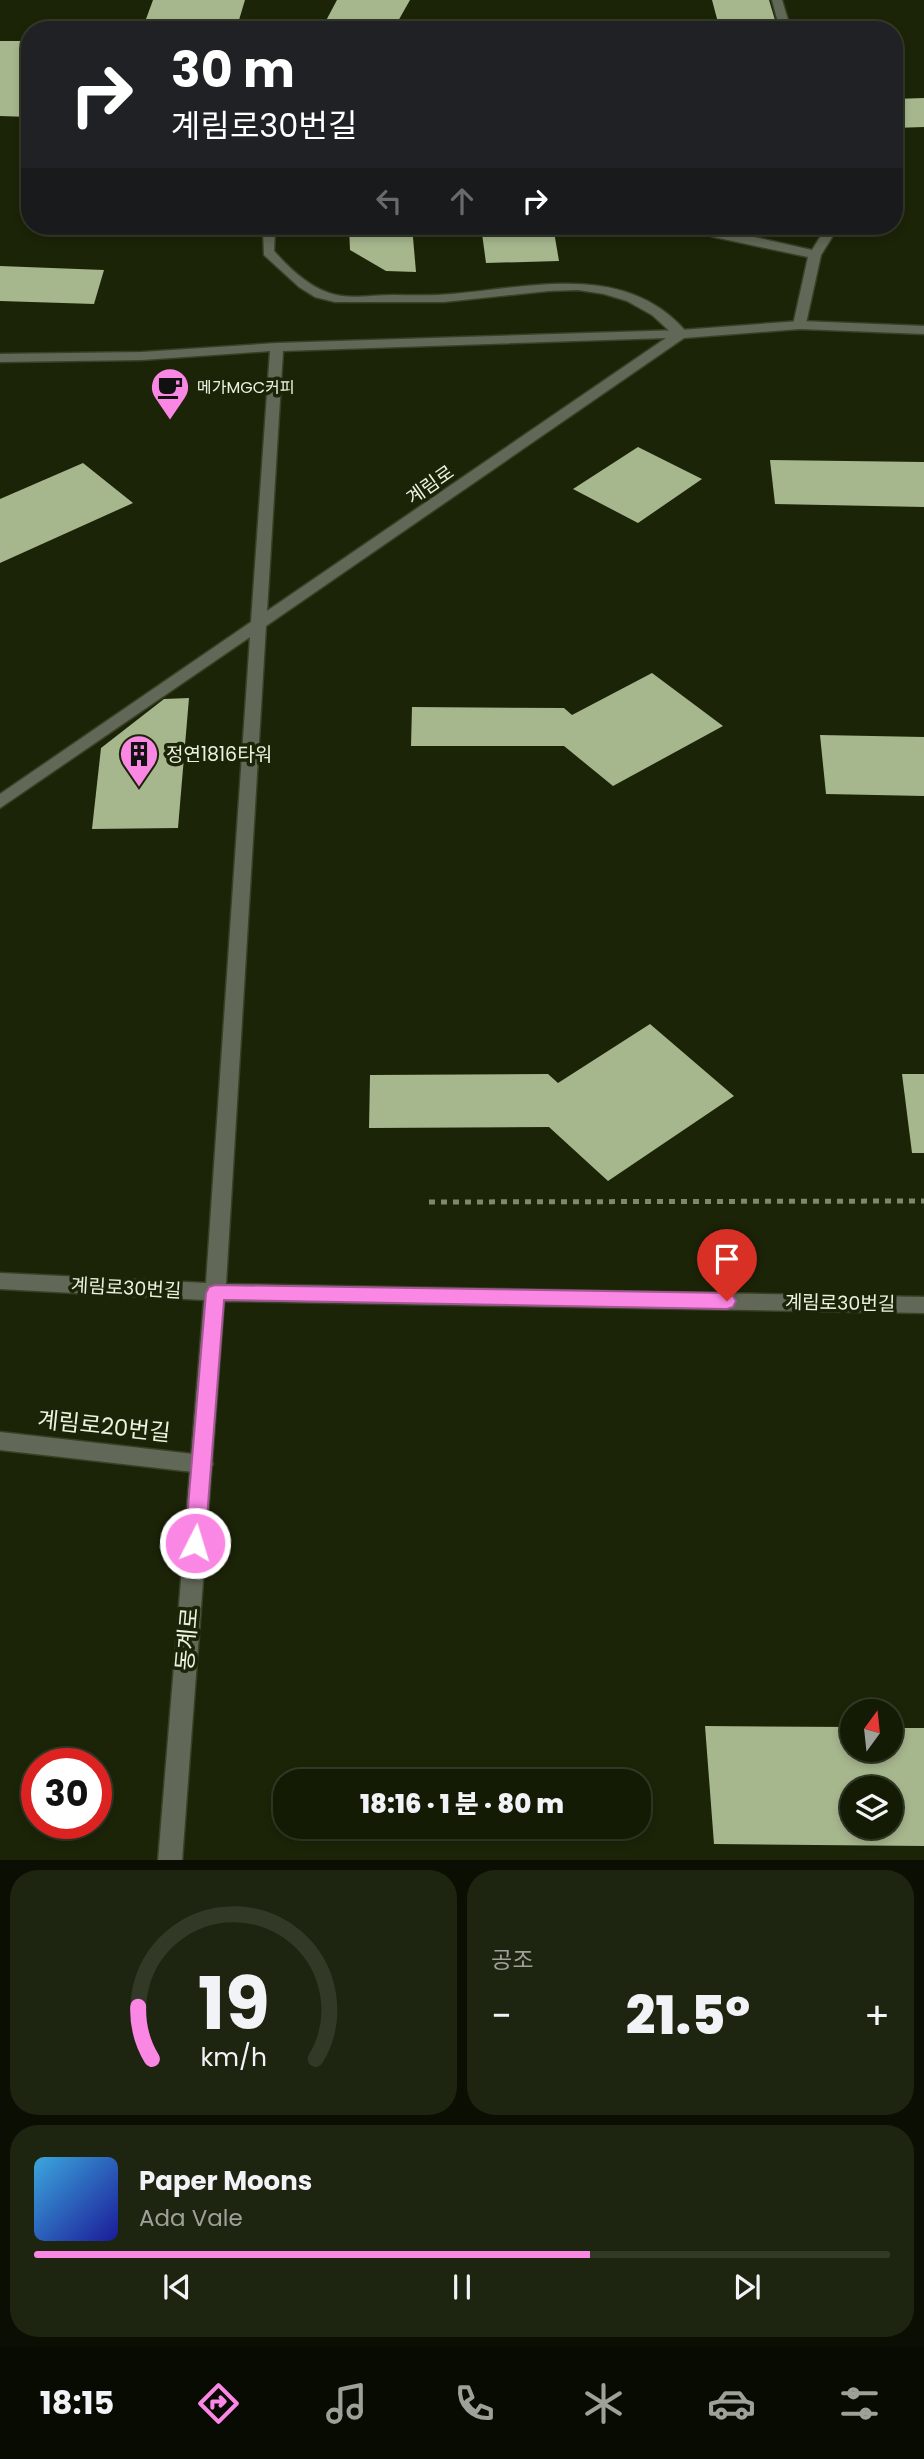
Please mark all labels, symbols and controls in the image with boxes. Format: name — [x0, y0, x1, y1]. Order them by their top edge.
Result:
text: 30 m — [171, 36, 295, 104]
icon: right — [56, 49, 147, 140]
text: 계림로30번길 — [171, 103, 357, 148]
icon: left — [370, 182, 408, 220]
icon: ahead — [443, 182, 481, 220]
icon: right — [516, 182, 554, 220]
cafe icon: 메가MGC커피 — [149, 366, 191, 421]
place label: 메가MGC커피 — [197, 376, 294, 399]
street label: 계림로 — [401, 459, 459, 511]
building icon: 정연1816타워 — [118, 733, 160, 788]
place label: 정연1816타워 — [166, 741, 272, 768]
pin — [697, 1229, 757, 1301]
icon: arrive — [708, 1240, 746, 1278]
street label: 계림로30번길 — [70, 1272, 182, 1304]
street label: 계림로30번길 — [785, 1289, 895, 1317]
street label: 계림로20번길 — [36, 1403, 172, 1449]
position arrow — [158, 1506, 232, 1580]
street label: 동계로 — [168, 1606, 206, 1672]
north arrow — [840, 1699, 903, 1762]
map controls — [840, 1699, 903, 1839]
speed limit sign: 30 — [21, 1748, 112, 1839]
button: layers — [840, 1776, 903, 1839]
text: 18:16 · 1 분 · 80 m — [360, 1786, 564, 1822]
text: 공조 — [491, 1944, 533, 1976]
text: 19 — [197, 1953, 270, 2054]
text: 21.5° — [626, 1979, 750, 2052]
text: − — [491, 1989, 512, 2042]
text: + — [864, 1989, 890, 2042]
text: km/h — [200, 2039, 267, 2074]
text: Paper Moons — [139, 2163, 312, 2199]
text: Ada Vale — [139, 2202, 243, 2234]
icon: previous — [158, 2268, 196, 2306]
icon: pause — [443, 2268, 481, 2306]
icon: next — [728, 2268, 766, 2306]
icon: directions — [194, 2379, 243, 2428]
icon: music — [322, 2379, 371, 2428]
icon: phone — [450, 2379, 499, 2428]
icon: climate — [579, 2379, 628, 2428]
icon: car — [707, 2379, 756, 2428]
icon: filters — [835, 2379, 884, 2428]
text: 18:15 — [40, 2380, 114, 2425]

